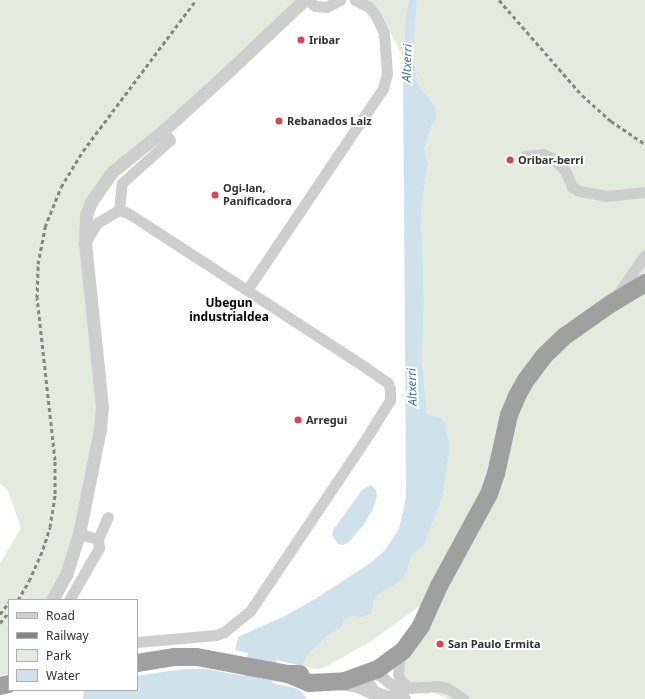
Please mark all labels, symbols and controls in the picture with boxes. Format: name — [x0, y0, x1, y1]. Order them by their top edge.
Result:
place label: Iribar — [309, 33, 340, 47]
marker: Iribar — [296, 35, 306, 45]
water label: Altxerri — [399, 44, 415, 82]
place label: Rebanados Laiz — [287, 114, 372, 128]
marker: Rebanados Laiz — [274, 116, 284, 126]
place label: Oribar-berri — [518, 153, 584, 167]
marker: Oribar-berri — [505, 155, 515, 165]
place label: Ogi-lan, Panificadora — [223, 182, 292, 208]
marker: Ogi-lan, Panificadora — [210, 190, 220, 200]
district label: Ubegun industrialdea — [189, 296, 269, 324]
water label: Altxerri — [404, 368, 420, 406]
place label: Arregui — [306, 413, 347, 427]
marker: Arregui — [293, 415, 303, 425]
legend — [8, 599, 138, 691]
text: Road — [46, 607, 75, 624]
text: Railway — [46, 627, 89, 644]
place label: San Paulo Ermita — [448, 637, 541, 651]
marker: San Paulo Ermita — [435, 639, 445, 649]
text: Park — [46, 647, 71, 664]
text: Water — [46, 667, 80, 684]

